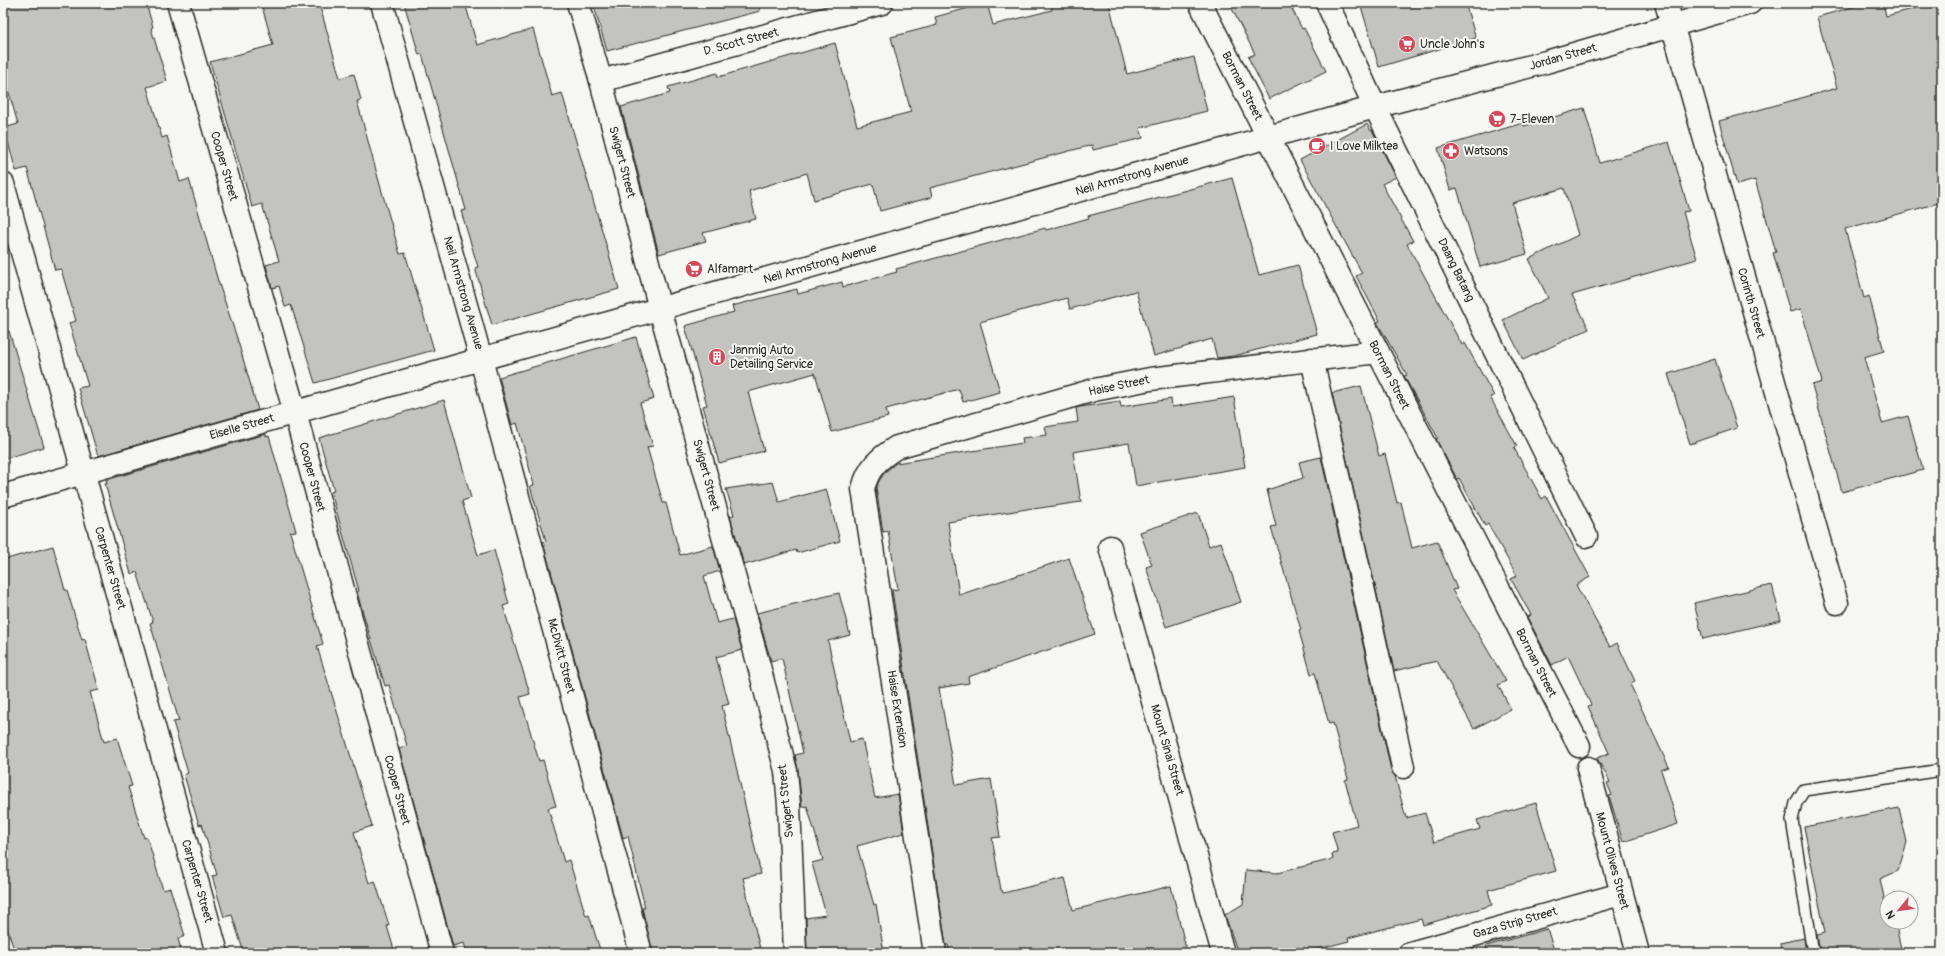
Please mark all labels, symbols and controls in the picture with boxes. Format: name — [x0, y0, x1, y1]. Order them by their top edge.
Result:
street label: D. Scott Street — [702, 25, 780, 59]
supermarket icon: Uncle John's — [1397, 34, 1417, 54]
place label: Uncle John's — [1420, 37, 1485, 52]
street label: Jordan Street — [1528, 40, 1599, 74]
street label: Borman Street — [1218, 49, 1266, 123]
supermarket icon: 7-Eleven — [1487, 109, 1507, 129]
place label: 7-Eleven — [1510, 112, 1555, 127]
street label: Swigert Street — [605, 125, 639, 200]
street label: Cooper Street — [207, 130, 241, 203]
cafe icon: I Love Milktea — [1307, 136, 1327, 156]
place label: I Love Milktea — [1330, 139, 1399, 154]
pharmacy icon: Watsons — [1441, 141, 1461, 161]
place label: Watsons — [1464, 144, 1509, 159]
street label: Neil Armstrong Avenue — [1074, 153, 1190, 199]
street label: Neil Armstrong Avenue — [440, 235, 486, 351]
street label: Daang Batang — [1434, 236, 1478, 304]
street label: Neil Armstrong Avenue — [762, 241, 878, 287]
supermarket icon: Alfamart — [684, 259, 704, 279]
place label: Alfamart — [707, 262, 753, 277]
street label: Corinth Street — [1734, 266, 1768, 340]
street label: Borman Street — [1365, 338, 1413, 412]
place label: Janmig Auto Detailing Service — [730, 343, 813, 372]
building icon: Janmig Auto Detailing Service — [707, 347, 727, 367]
street label: Haise Street — [1087, 372, 1151, 400]
street label: Eiselle Street — [208, 411, 276, 443]
street label: Swigert Street — [689, 438, 723, 513]
street label: Cooper Street — [296, 441, 329, 514]
street label: Carpenter Street — [91, 525, 129, 611]
street label: McDivitt Street — [544, 617, 578, 695]
street label: Borman Street — [1512, 626, 1560, 700]
street label: Haise Extension — [883, 669, 911, 749]
street label: Mount Sinai Street — [1147, 703, 1187, 797]
street label: Cooper Street — [381, 754, 414, 827]
street label: Swigert Street — [775, 764, 797, 838]
street label: Mount Olives Street — [1592, 811, 1632, 911]
street label: Carpenter Street — [178, 838, 216, 924]
north arrow — [1879, 890, 1919, 930]
street label: Gaza Strip Street — [1471, 904, 1559, 942]
text: N — [1883, 908, 1898, 921]

